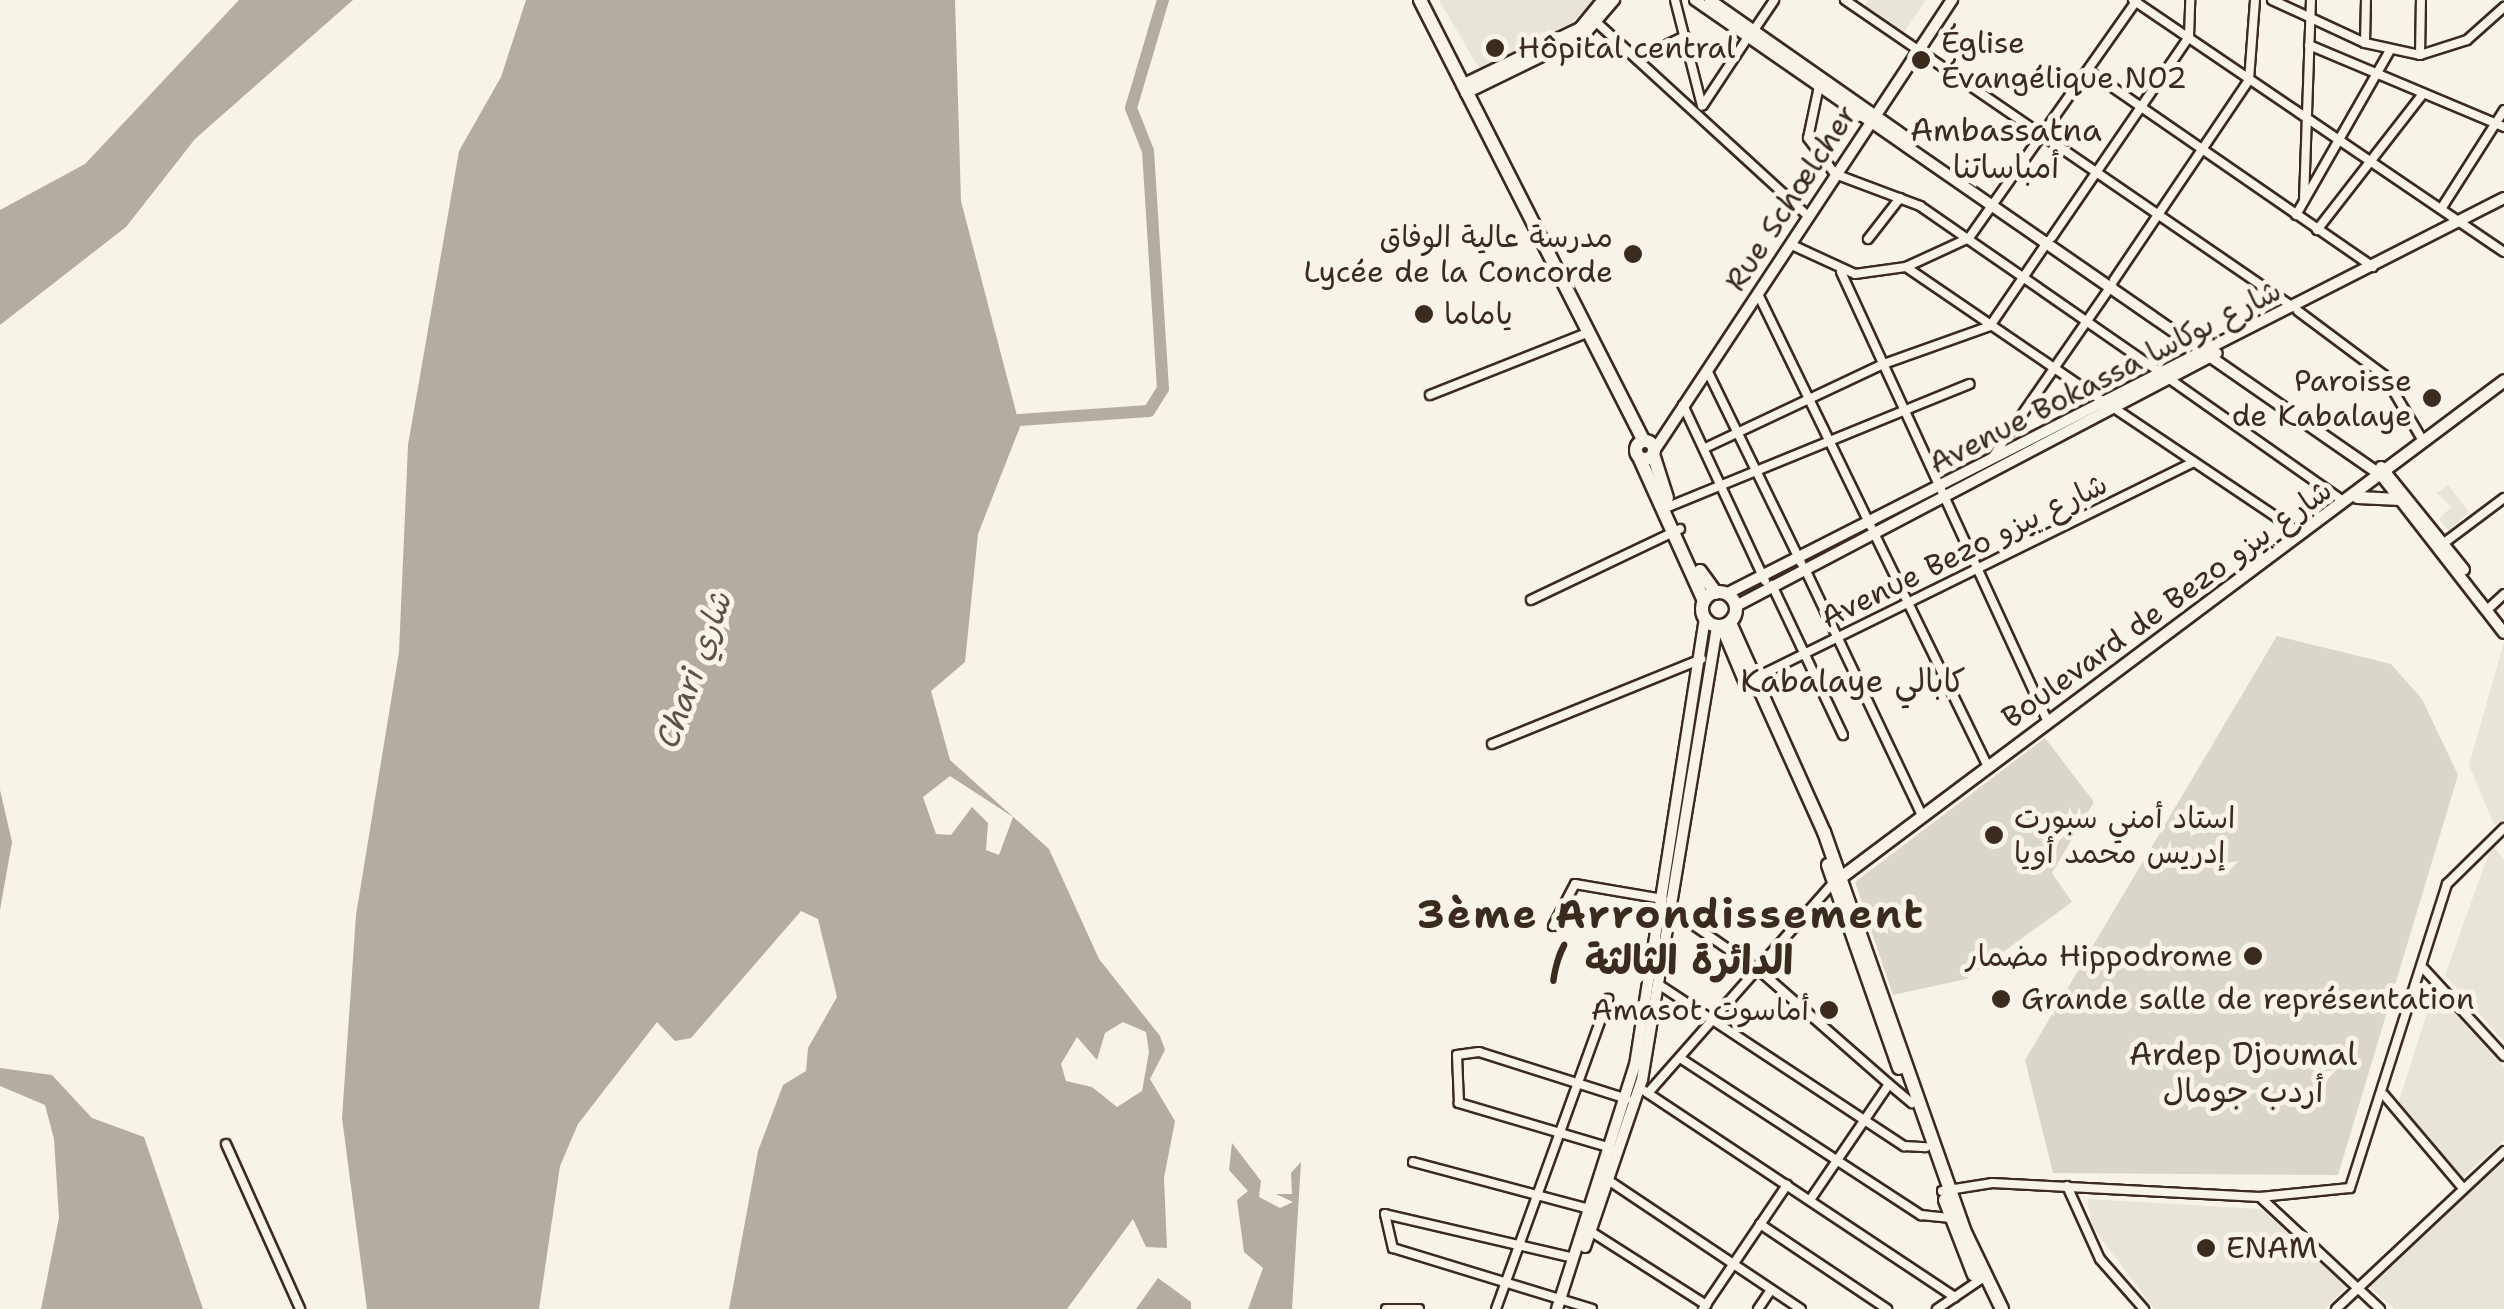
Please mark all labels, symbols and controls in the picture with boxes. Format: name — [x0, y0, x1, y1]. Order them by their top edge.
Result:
place label: Église Évangélique N02 — [1941, 25, 2187, 96]
place label: Hôpital central — [1518, 30, 1735, 66]
marker: Hôpital central — [1482, 35, 1508, 61]
marker: Église Évangélique N02 — [1910, 49, 1932, 71]
street label: Rue Schœlcher — [1717, 98, 1865, 298]
district label: Ambassatna أمباساتنا — [1898, 112, 2114, 187]
place label: مدرسة عالية الوفاق Lycée de la Concorde — [1303, 219, 1613, 290]
marker: مدرسة عالية الوفاق Lycée de la Concorde — [1622, 243, 1644, 265]
street label: Avenue Bokassa شارع بوكاسا — [1923, 272, 2287, 482]
place label: ياماما — [1444, 296, 1513, 332]
marker: ياماما — [1413, 303, 1435, 325]
place label: Paroisse de Kabalaye — [2232, 363, 2412, 434]
marker: Paroisse de Kabalaye — [2421, 387, 2443, 409]
street label: Avenue Bezo شارع بيزو — [1815, 466, 2113, 636]
street label: Boulevard de Bezo شارع بيزو — [1995, 472, 2339, 736]
water label: Chari شاري — [648, 587, 740, 753]
district label: Kabalaye كابالي — [1740, 662, 1966, 700]
place label: استاد أمني سبورت إدريس محمد أويا — [2014, 800, 2235, 870]
marker: استاد أمني سبورت إدريس محمد أويا — [1983, 824, 2005, 846]
district label: 3ème Arrondissement / الدائرة الثالثة — [1417, 890, 1925, 984]
place label: مضمار Hippodrome — [1965, 938, 2233, 974]
marker: مضمار Hippodrome — [2242, 945, 2264, 967]
place label: Grande salle de représentation — [2021, 981, 2474, 1017]
marker: Grande salle de représentation — [1990, 988, 2012, 1010]
place label: Amasot أماسوت — [1591, 992, 1809, 1028]
marker: Amasot أماسوت — [1818, 999, 1840, 1021]
district label: Ardep Djoumal أردب جومال — [2113, 1036, 2373, 1111]
place label: ENAM — [2226, 1230, 2317, 1266]
marker: ENAM — [2195, 1237, 2217, 1259]

